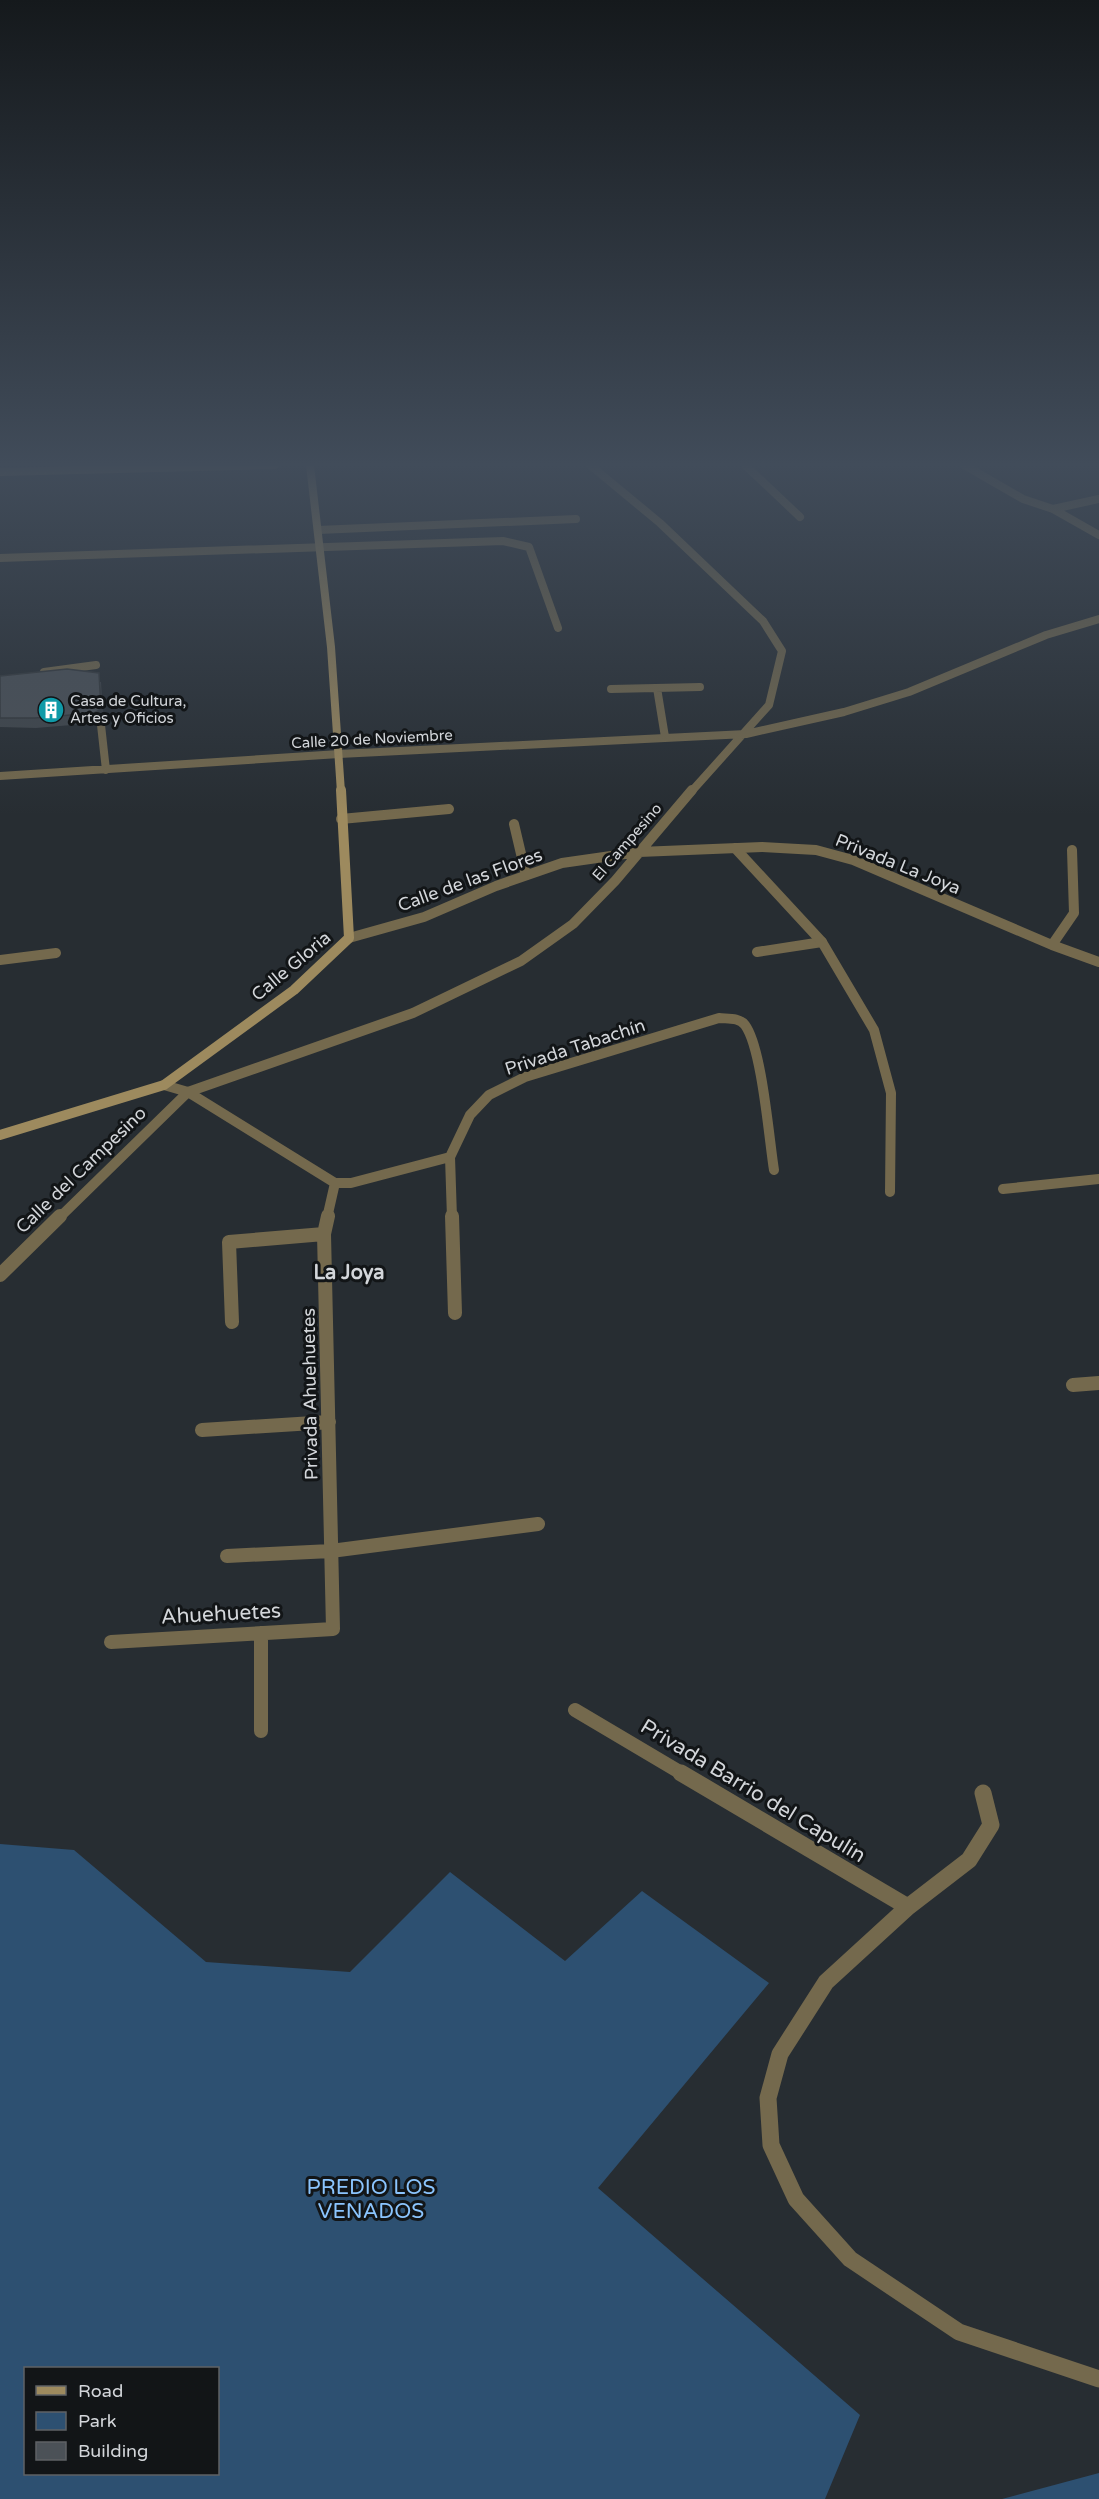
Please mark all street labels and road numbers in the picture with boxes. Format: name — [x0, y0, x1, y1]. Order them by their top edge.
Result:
street label: Calle 20 de Noviembre — [291, 726, 453, 752]
street label: El Campesino — [588, 799, 666, 885]
street label: Privada La Joya — [832, 829, 964, 899]
street label: Calle de las Flores — [395, 844, 545, 916]
street label: Calle Gloria — [247, 926, 335, 1006]
street label: Privada Tabachín — [502, 1014, 648, 1080]
street label: Calle del Campesino — [11, 1102, 151, 1238]
street label: Privada Ahuehuetes — [298, 1308, 322, 1480]
street label: Ahuehuetes — [160, 1598, 282, 1630]
street label: Privada Barrio del Capulín — [636, 1714, 870, 1868]

